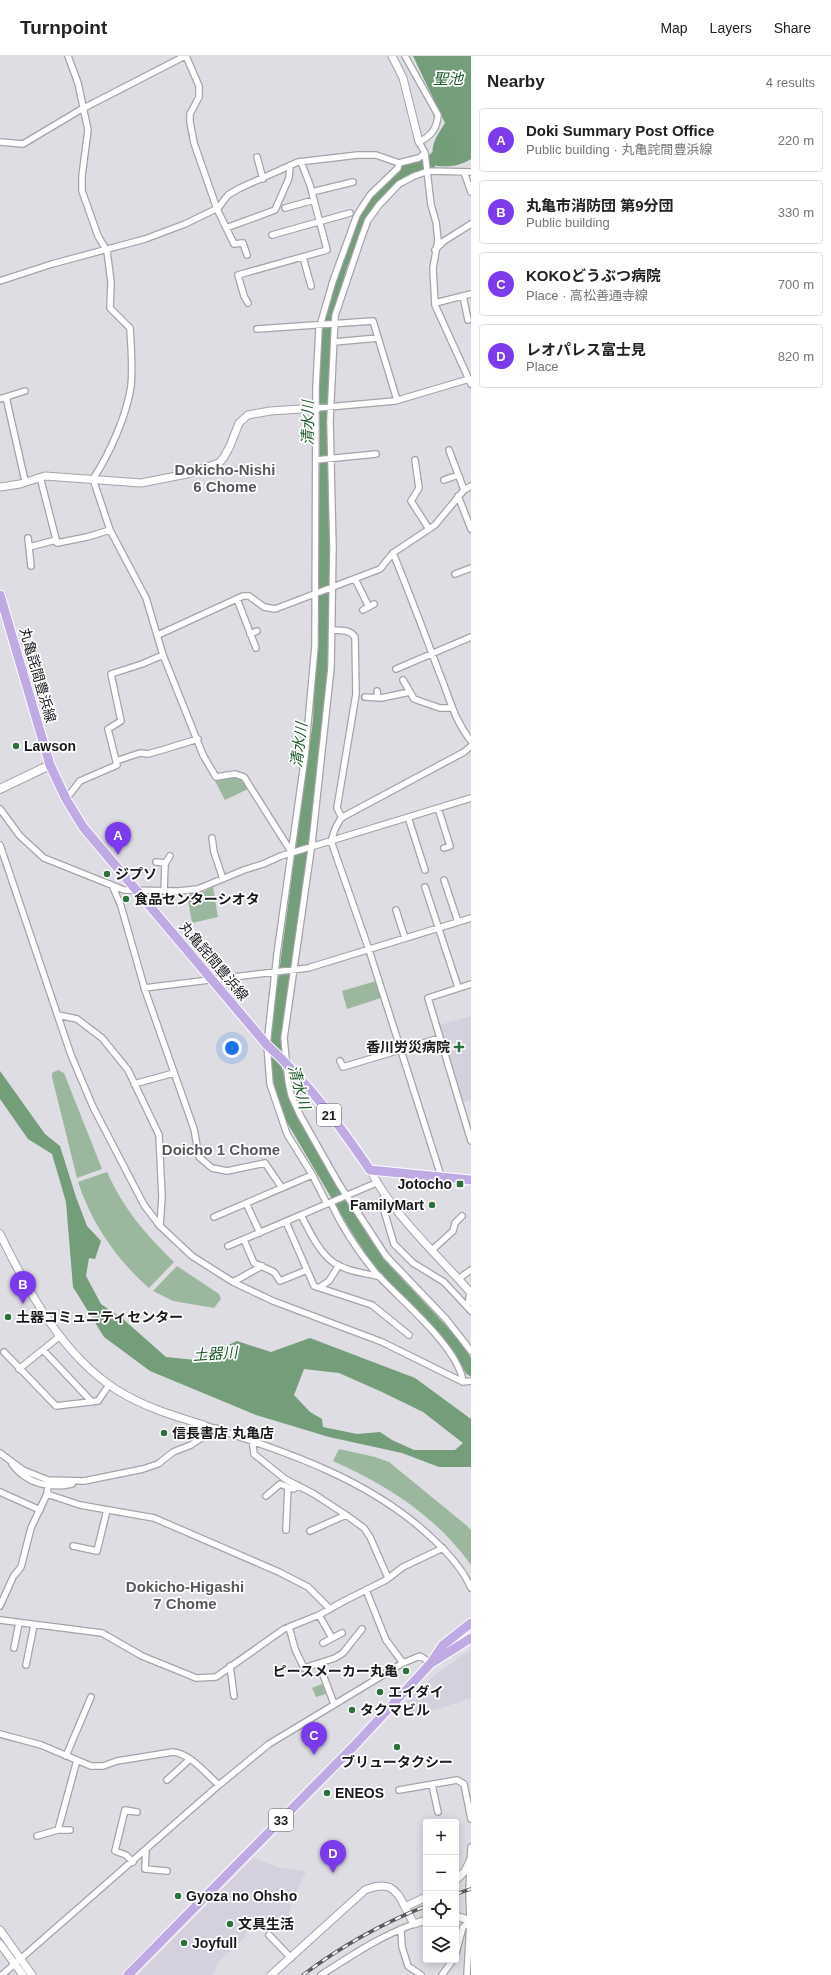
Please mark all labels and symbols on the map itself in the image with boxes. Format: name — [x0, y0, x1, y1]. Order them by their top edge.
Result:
water label: 聖池 — [433, 70, 465, 87]
water label: 清水川 — [299, 399, 316, 446]
district label: Dokicho-Nishi 6 Chome — [175, 461, 275, 495]
street label: 丸亀詫間豊浜線 — [17, 626, 59, 724]
water label: 清水川 — [287, 720, 310, 768]
place label: Lawson — [24, 738, 76, 754]
marker: Lawson — [11, 741, 21, 751]
pin: A — [105, 822, 131, 855]
place label: ジプソ — [115, 866, 157, 882]
marker: ジプソ — [102, 869, 112, 879]
place label: 食品センターシオタ — [134, 891, 260, 907]
marker: 食品センターシオタ — [121, 894, 131, 904]
street label: 丸亀詫間豊浜線 — [176, 918, 252, 1004]
your location — [222, 1038, 242, 1058]
place label: 香川労災病院 — [366, 1039, 450, 1055]
marker: 香川労災病院 — [453, 1041, 465, 1053]
water label: 清水川 — [285, 1063, 314, 1113]
road number: 21 — [317, 1104, 341, 1126]
district label: Doicho 1 Chome — [162, 1141, 280, 1158]
place label: Jotocho — [398, 1176, 452, 1192]
marker: Jotocho — [455, 1179, 465, 1189]
place label: FamilyMart — [350, 1197, 424, 1213]
marker: FamilyMart — [427, 1200, 437, 1210]
pin: B — [10, 1271, 36, 1304]
place label: 土器コミュニティセンター — [16, 1309, 183, 1325]
marker: 土器コミュニティセンター — [3, 1312, 13, 1322]
water label: 土器川 — [192, 1343, 240, 1364]
place label: 信長書店 丸亀店 — [172, 1425, 274, 1441]
marker: 信長書店 丸亀店 — [159, 1428, 169, 1438]
district label: Dokicho-Higashi 7 Chome — [126, 1578, 244, 1612]
place label: ピースメーカー丸亀 — [273, 1663, 398, 1679]
marker: ピースメーカー丸亀 — [401, 1666, 411, 1676]
place label: エイダイ — [388, 1684, 443, 1700]
marker: エイダイ — [375, 1687, 385, 1697]
place label: タクマビル — [360, 1702, 430, 1718]
marker: タクマビル — [347, 1705, 357, 1715]
pin: C — [301, 1722, 327, 1755]
marker: ブリュータクシー — [392, 1742, 402, 1752]
place label: ブリュータクシー — [341, 1754, 453, 1770]
place label: ENEOS — [335, 1785, 384, 1801]
marker: ENEOS — [322, 1788, 332, 1798]
road number: 33 — [269, 1809, 293, 1831]
pin: D — [320, 1840, 346, 1873]
place label: Gyoza no Ohsho — [186, 1888, 297, 1904]
marker: Gyoza no Ohsho — [173, 1891, 183, 1901]
place label: 文具生活 — [238, 1916, 294, 1932]
marker: 文具生活 — [225, 1919, 235, 1929]
place label: Joyfull — [192, 1935, 237, 1951]
marker: Joyfull — [179, 1938, 189, 1948]

